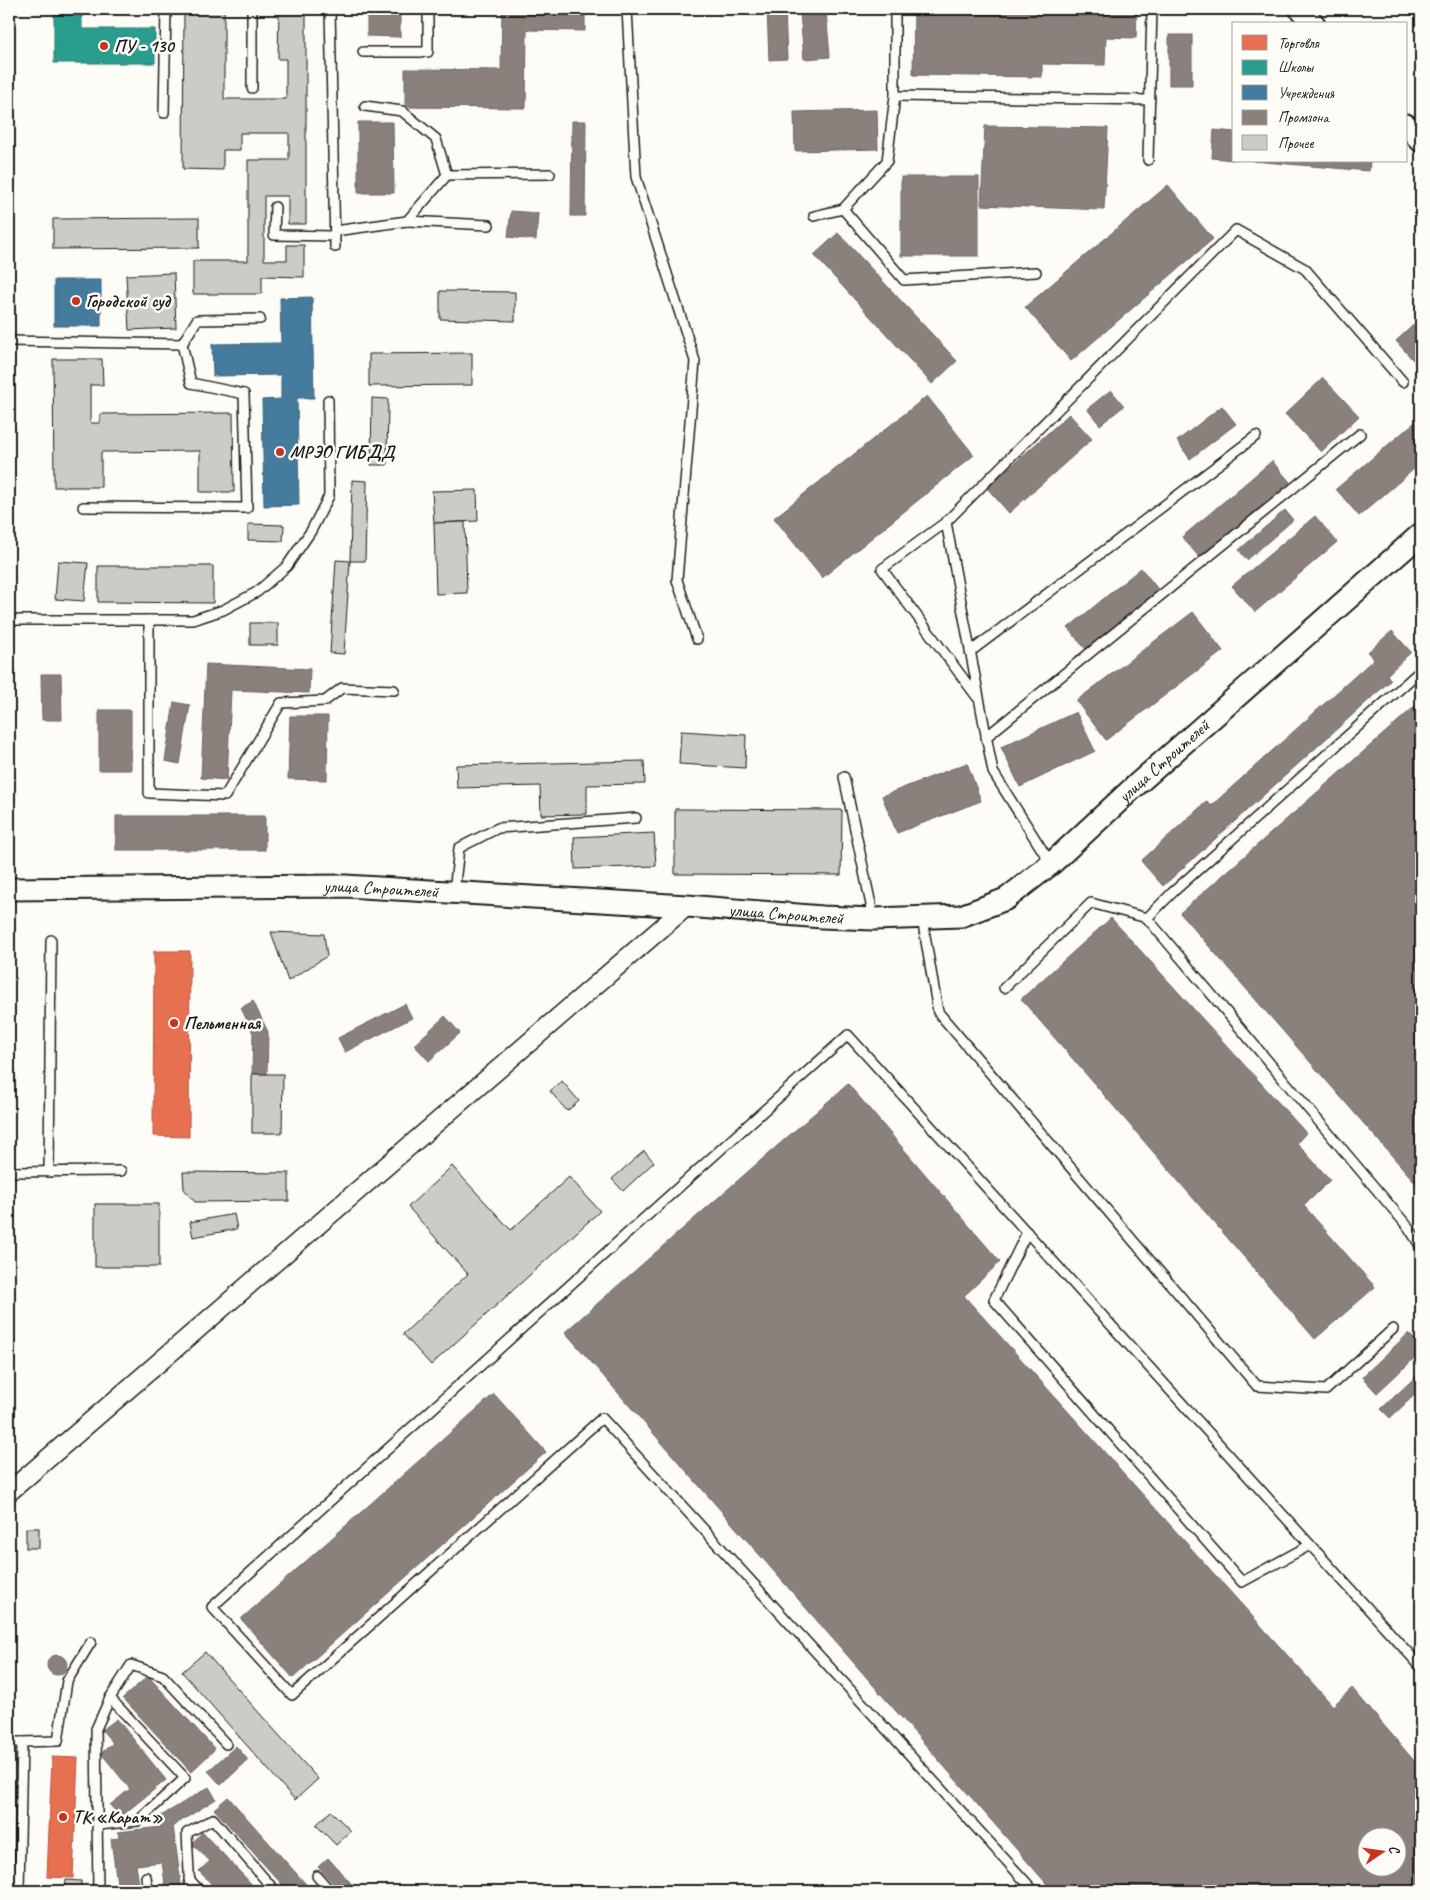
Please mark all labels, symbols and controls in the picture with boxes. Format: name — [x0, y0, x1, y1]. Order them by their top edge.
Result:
legend — [1232, 22, 1408, 162]
text: Торговля — [1278, 34, 1321, 53]
place label: ПУ - 130 — [114, 35, 175, 57]
marker: ПУ - 130 — [98, 40, 110, 52]
text: Школы — [1278, 58, 1314, 77]
text: Учреждения — [1278, 84, 1335, 103]
text: Промзона — [1278, 108, 1330, 127]
text: Прочее — [1278, 134, 1314, 153]
place label: Городской суд — [86, 290, 171, 312]
marker: Городской суд — [70, 295, 82, 307]
place label: МРЭО ГИБДД — [290, 441, 396, 463]
marker: МРЭО ГИБДД — [274, 446, 286, 458]
street label: улица Строителей — [1113, 714, 1215, 808]
street label: улица Строителей — [322, 875, 440, 903]
street label: улица Строителей — [727, 898, 845, 929]
place label: Пельменная — [184, 1012, 262, 1034]
marker: Пельменная — [168, 1017, 180, 1029]
place label: ТК «Карат» — [73, 1806, 163, 1828]
marker: ТК «Карат» — [57, 1811, 69, 1823]
north arrow — [1358, 1828, 1408, 1878]
text: С — [1385, 1844, 1404, 1857]

